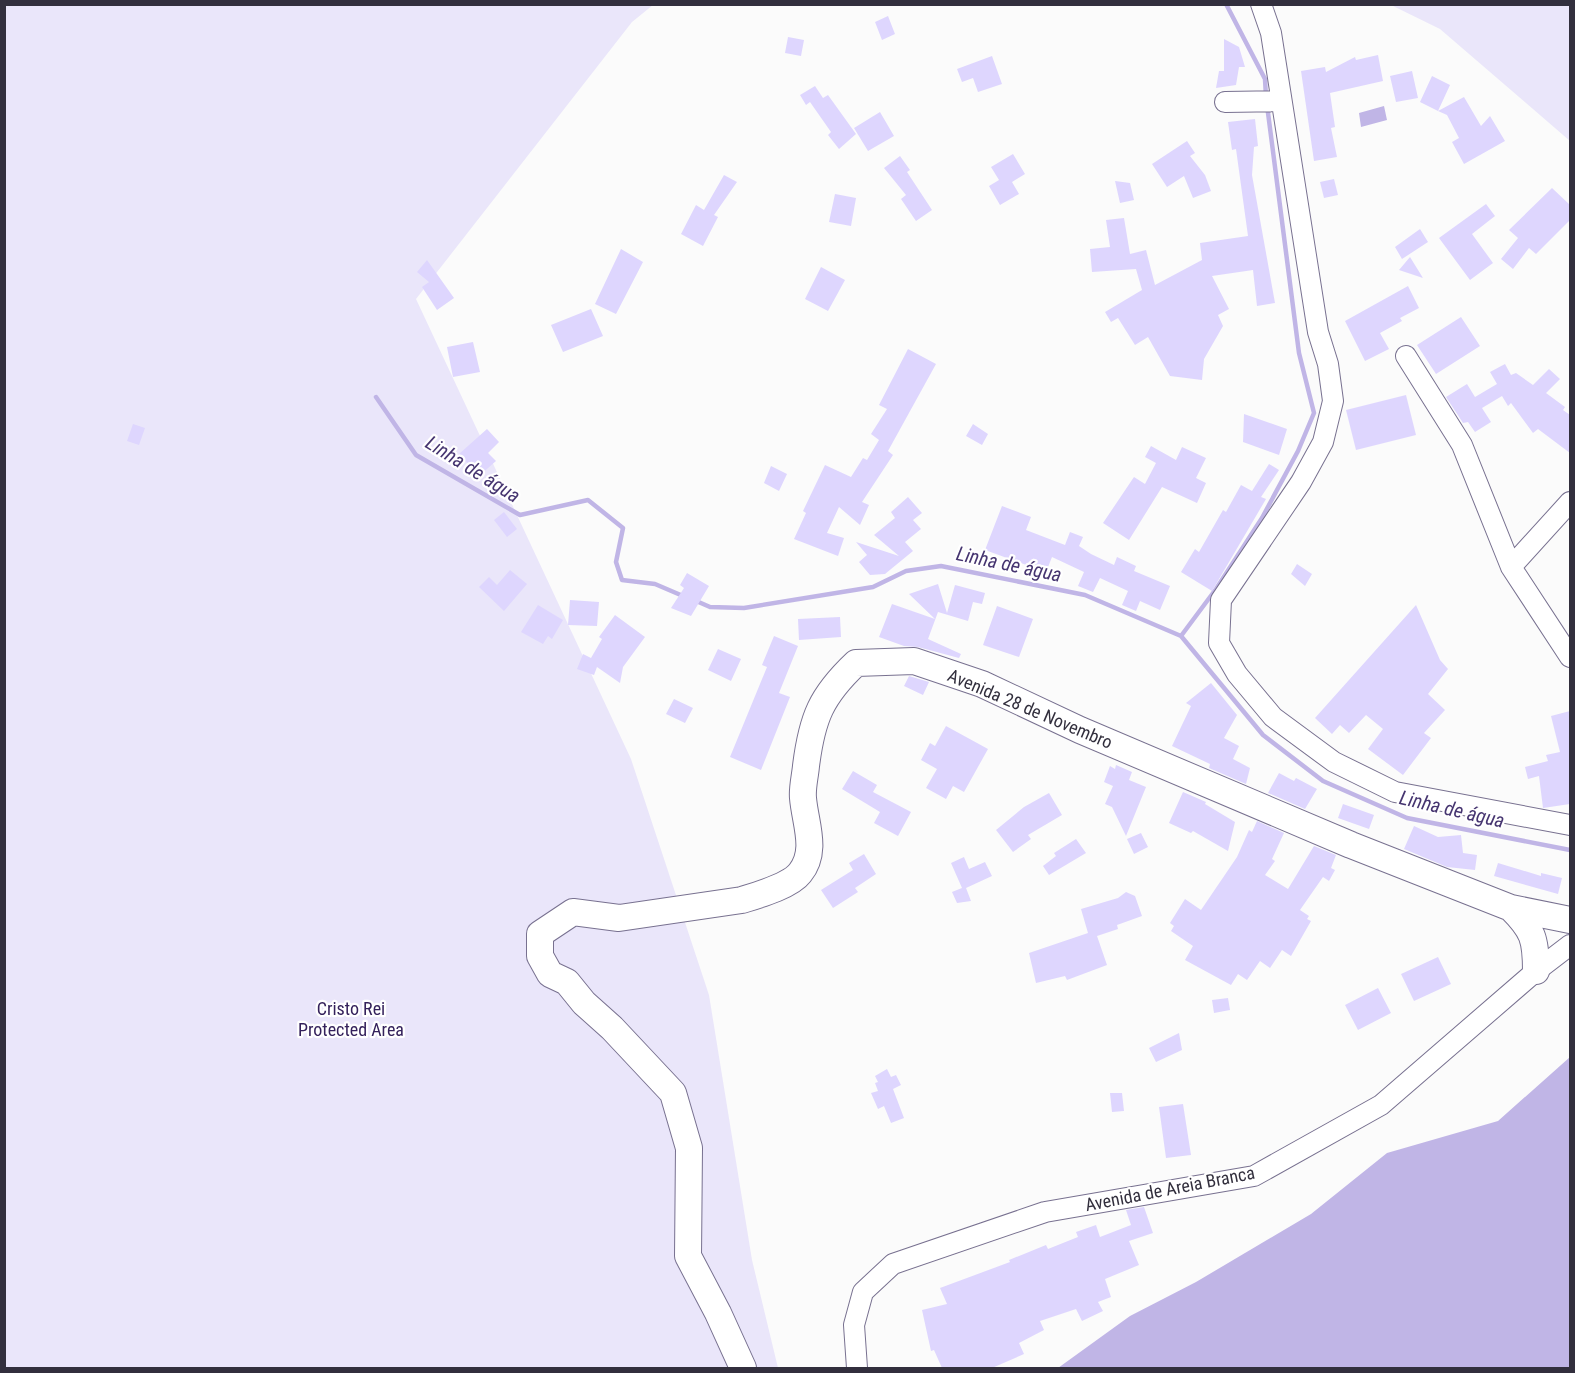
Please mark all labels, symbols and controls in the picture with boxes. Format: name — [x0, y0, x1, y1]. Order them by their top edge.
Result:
water label: Linha de água — [421, 430, 525, 508]
water label: Linha de água — [954, 541, 1064, 587]
street label: Avenida 28 de Novembro — [945, 664, 1116, 753]
water label: Linha de água — [1397, 785, 1507, 833]
park label: Cristo Rei Protected Area — [298, 998, 404, 1040]
street label: Avenida de Areia Branca — [1083, 1162, 1256, 1215]

